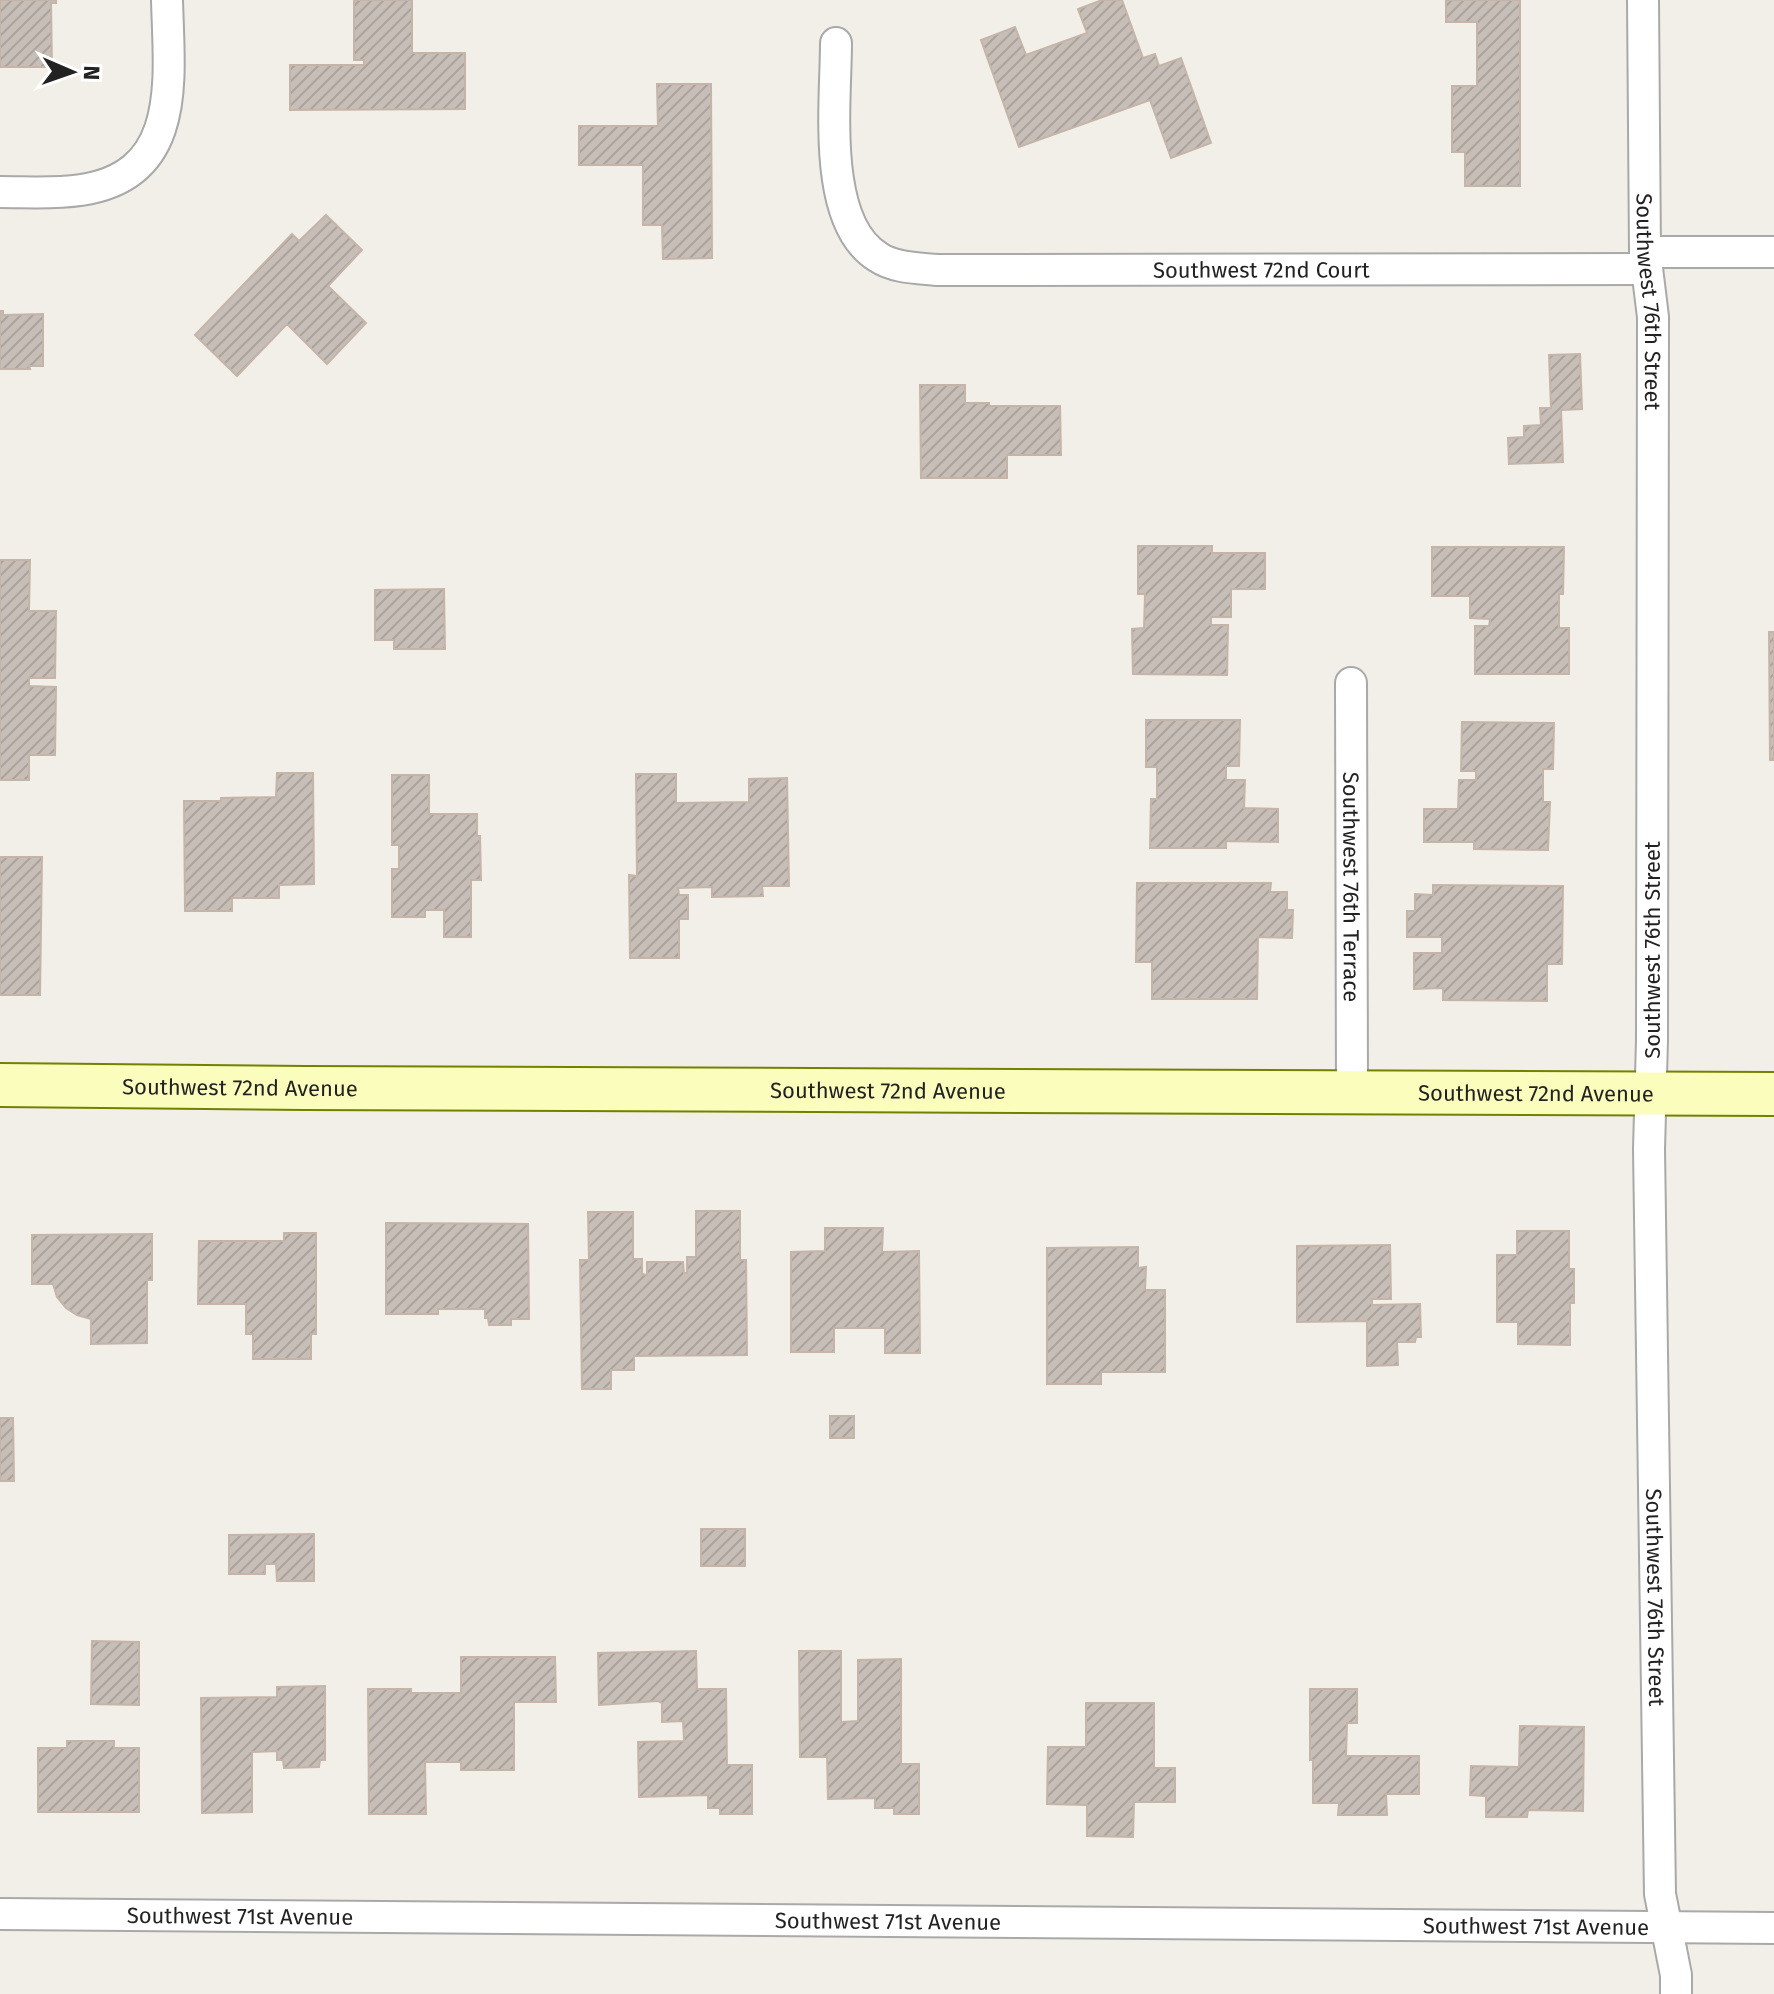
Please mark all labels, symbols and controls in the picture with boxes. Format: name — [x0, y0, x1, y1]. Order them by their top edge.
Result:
north arrow — [32, 32, 112, 112]
text: N — [78, 65, 105, 80]
street label: Southwest 76th Street — [1631, 193, 1666, 410]
street label: Southwest 72nd Court — [1153, 256, 1370, 284]
street label: Southwest 76th Terrace — [1337, 772, 1365, 1002]
street label: Southwest 76th Street — [1639, 841, 1666, 1059]
street label: Southwest 72nd Avenue — [122, 1073, 358, 1102]
street label: Southwest 72nd Avenue — [770, 1077, 1006, 1105]
street label: Southwest 72nd Avenue — [1418, 1080, 1654, 1108]
street label: Southwest 76th Street — [1640, 1488, 1670, 1707]
street label: Southwest 71st Avenue — [127, 1902, 353, 1931]
street label: Southwest 71st Avenue — [775, 1907, 1001, 1936]
street label: Southwest 71st Avenue — [1423, 1912, 1649, 1941]

